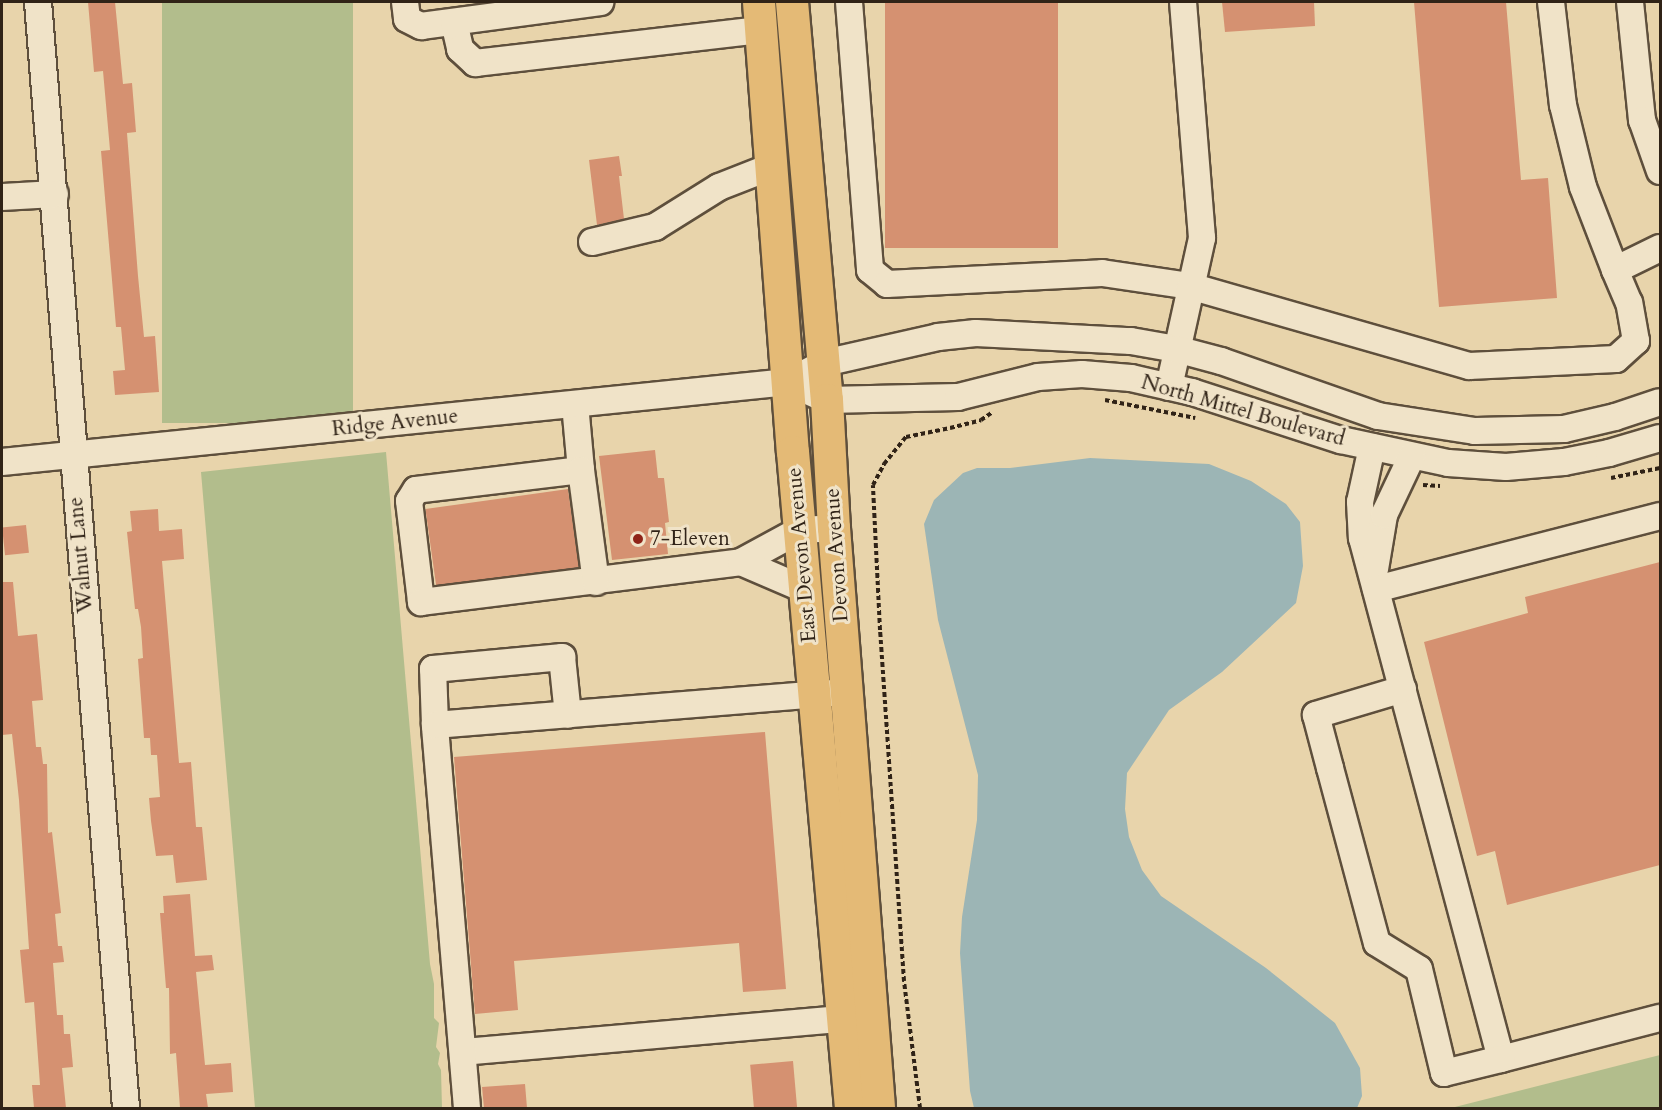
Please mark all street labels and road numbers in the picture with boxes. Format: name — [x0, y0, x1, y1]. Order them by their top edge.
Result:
street label: North Mittel Boulevard — [1138, 370, 1348, 452]
street label: Ridge Avenue — [331, 404, 459, 442]
street label: East Devon Avenue — [782, 466, 822, 644]
street label: Devon Avenue — [820, 487, 854, 623]
street label: Walnut Lane — [63, 496, 99, 614]

